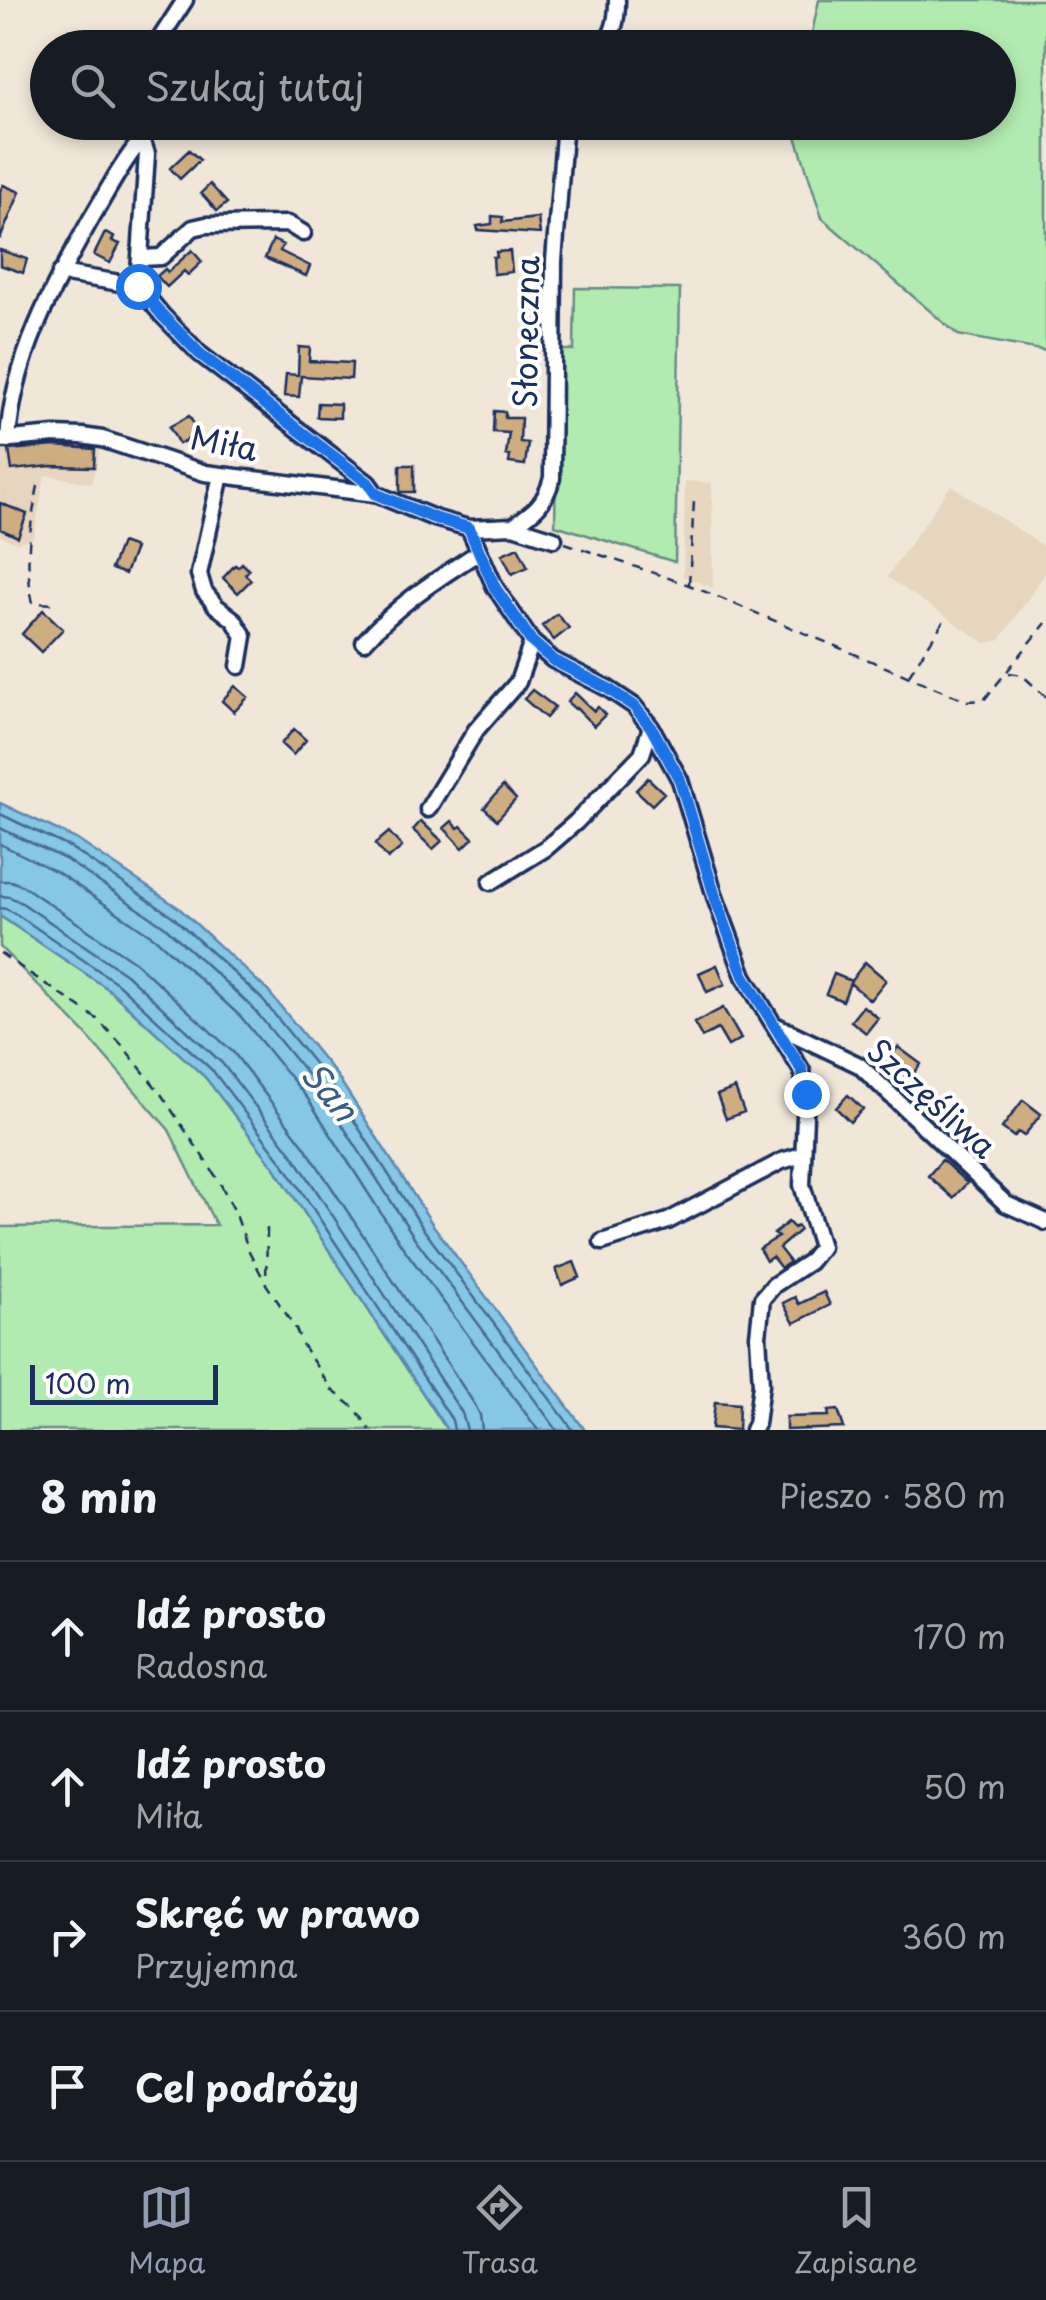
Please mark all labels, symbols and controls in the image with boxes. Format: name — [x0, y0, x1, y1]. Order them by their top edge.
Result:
search box — [30, 30, 1016, 140]
text: Szukaj tutaj — [145, 57, 364, 114]
icon: search — [65, 58, 120, 113]
street label: Słoneczna — [500, 255, 550, 408]
route start — [116, 264, 162, 310]
street label: Miła — [187, 412, 262, 472]
street label: Szczęśliwa — [857, 1026, 1008, 1169]
water label: San — [290, 1049, 373, 1134]
route end — [784, 1072, 830, 1118]
scale bar — [30, 1360, 218, 1404]
text: 100 m — [45, 1361, 131, 1404]
text: 8 min — [40, 1464, 158, 1527]
text: Pieszo · 580 m — [779, 1471, 1006, 1519]
text: Idź prosto — [135, 1584, 326, 1641]
icon: ahead — [40, 1609, 95, 1664]
text: 170 m — [913, 1612, 1006, 1660]
text: Radosna — [135, 1641, 267, 1689]
text: Idź prosto — [135, 1734, 326, 1791]
icon: ahead — [40, 1759, 95, 1814]
text: 50 m — [923, 1762, 1006, 1810]
text: Miła — [135, 1791, 202, 1839]
text: Skręć w prawo — [135, 1884, 420, 1941]
icon: right — [40, 1909, 95, 1964]
text: 360 m — [901, 1912, 1006, 1960]
text: Przyjemna — [135, 1941, 297, 1989]
text: Cel podróży — [135, 2058, 359, 2115]
icon: arrive — [40, 2059, 95, 2114]
tab: Mapa — [128, 2180, 205, 2283]
tab: Trasa — [462, 2180, 538, 2283]
tab: Zapisane — [794, 2180, 918, 2283]

